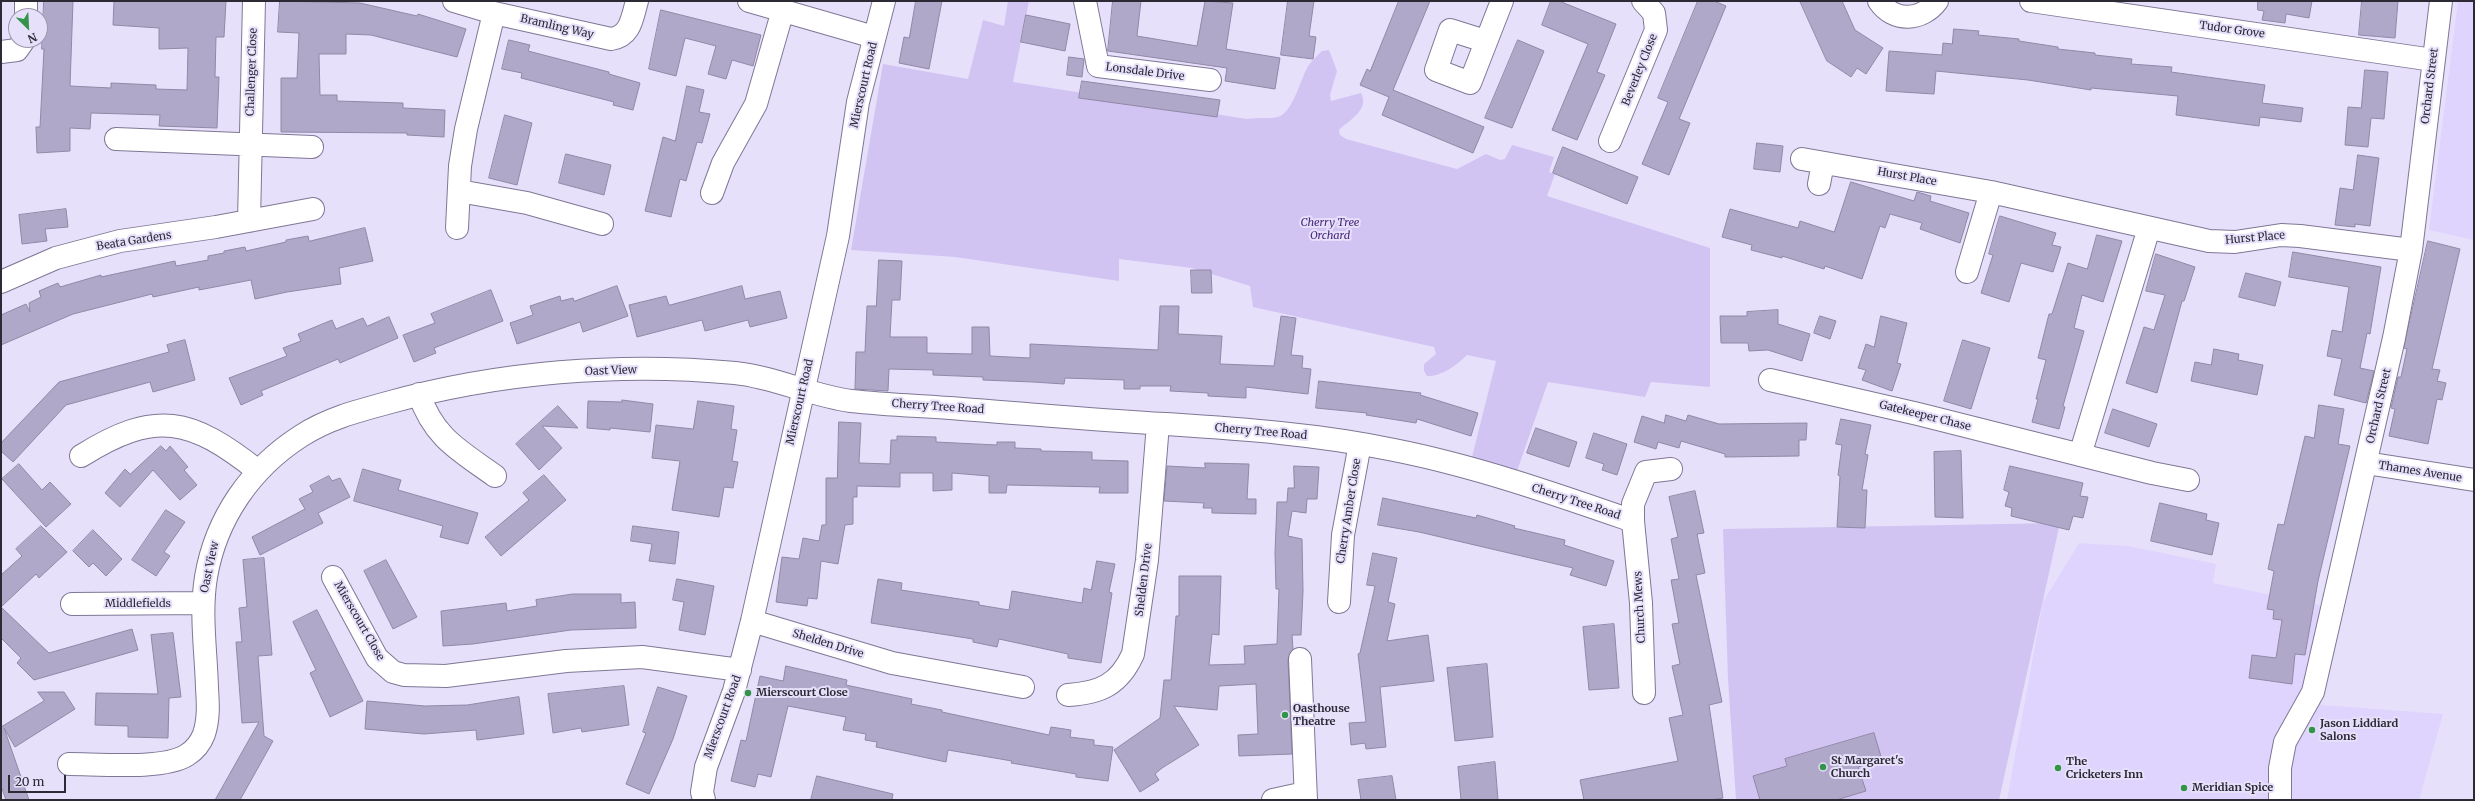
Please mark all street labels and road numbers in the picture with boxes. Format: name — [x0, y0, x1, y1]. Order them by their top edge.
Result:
street label: Bramling Way — [519, 12, 595, 42]
street label: Tudor Grove — [2198, 19, 2266, 41]
street label: Challenger Close — [244, 28, 260, 116]
street label: Beverley Close — [1620, 32, 1660, 108]
street label: Mierscourt Road — [848, 41, 880, 129]
street label: Orchard Street — [2419, 47, 2441, 125]
street label: Lonsdale Drive — [1105, 61, 1185, 83]
street label: Hurst Place — [1876, 165, 1938, 189]
street label: Beata Gardens — [96, 229, 172, 253]
street label: Hurst Place — [2225, 229, 2285, 247]
street label: Mierscourt Road — [784, 358, 816, 446]
street label: Oast View — [585, 363, 637, 379]
street label: Orchard Street — [2364, 367, 2394, 445]
street label: Cherry Tree Road — [891, 397, 985, 417]
street label: Gatekeeper Chase — [1878, 398, 1972, 434]
street label: Cherry Tree Road — [1214, 421, 1308, 443]
street label: Cherry Amber Close — [1334, 458, 1364, 564]
street label: Thames Avenue — [2377, 459, 2463, 485]
street label: Cherry Tree Road — [1530, 481, 1622, 523]
street label: Oast View — [198, 540, 222, 594]
street label: Shelden Drive — [1133, 543, 1155, 617]
street label: Church Mews — [1632, 571, 1648, 643]
street label: Mierscourt Close — [331, 579, 387, 663]
street label: Middlefields — [105, 597, 171, 611]
street label: Shelden Drive — [791, 627, 865, 661]
street label: Mierscourt Road — [702, 674, 744, 760]

